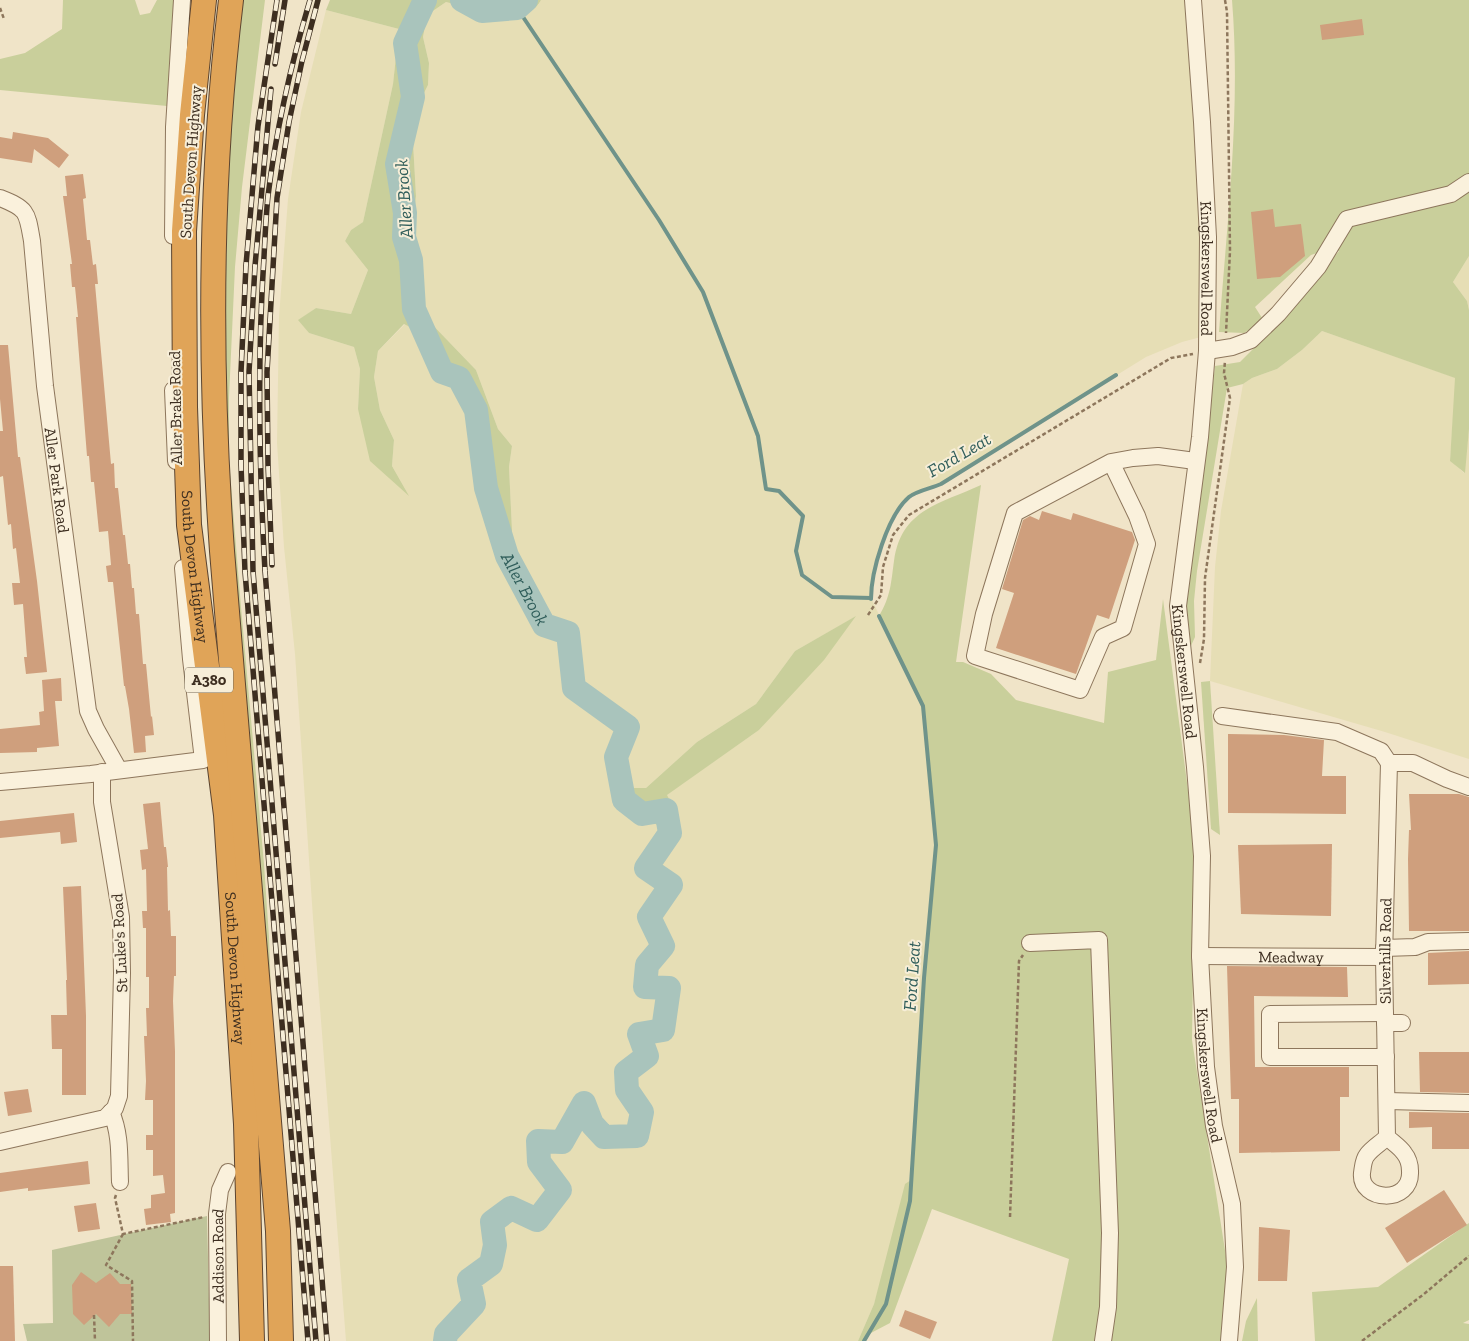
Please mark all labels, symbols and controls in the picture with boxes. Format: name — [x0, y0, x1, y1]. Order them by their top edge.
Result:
street label: South Devon Highway — [176, 84, 205, 239]
water label: Aller Brook — [390, 158, 418, 241]
street label: Kingskerswell Road — [1196, 200, 1217, 336]
street label: Aller Brake Road — [165, 351, 186, 465]
street label: Aller Park Road — [41, 426, 73, 534]
water label: Ford Leat — [923, 428, 995, 482]
street label: South Devon Highway — [178, 490, 213, 645]
water label: Aller Brook — [496, 548, 553, 629]
street label: Kingskerswell Road — [1168, 603, 1201, 740]
road number: A380 — [185, 668, 233, 692]
street label: South Devon Highway — [221, 891, 250, 1046]
street label: St Luke's Road — [107, 893, 132, 993]
street label: Silverhills Road — [1375, 897, 1396, 1004]
water label: Ford Leat — [899, 940, 925, 1012]
street label: Meadway — [1258, 947, 1325, 967]
street label: Kingskerswell Road — [1193, 1007, 1227, 1145]
street label: Addison Road — [208, 1207, 228, 1303]

